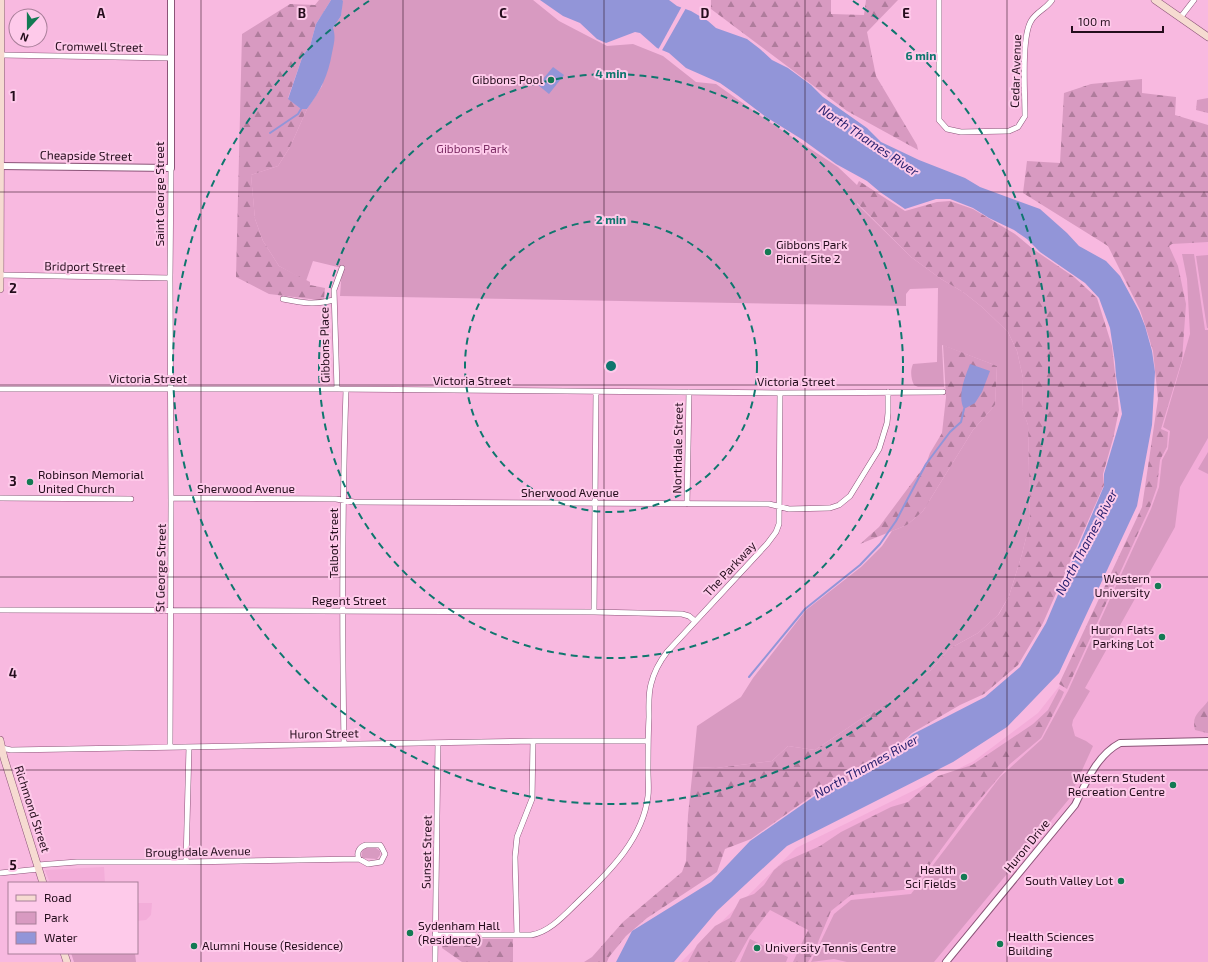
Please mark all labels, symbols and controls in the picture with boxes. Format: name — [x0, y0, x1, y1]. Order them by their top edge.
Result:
text: A — [97, 5, 106, 21]
text: B — [298, 5, 306, 21]
text: C — [499, 5, 507, 21]
text: D — [701, 5, 710, 21]
text: E — [902, 5, 910, 21]
north arrow — [8, 8, 48, 48]
scale bar — [1072, 8, 1163, 34]
text: 100 m — [1078, 14, 1110, 28]
text: N — [18, 30, 30, 45]
street label: Cedar Avenue — [1007, 34, 1023, 108]
street label: Cromwell Street — [55, 38, 144, 54]
text: 6 min — [906, 48, 936, 62]
text: 4 min — [595, 66, 627, 80]
place label: Gibbons Pool — [472, 72, 543, 86]
marker: Gibbons Pool — [546, 75, 556, 85]
text: 1 — [10, 88, 16, 104]
water label: North Thames River — [816, 101, 923, 180]
street label: Saint George Street — [152, 141, 166, 247]
park label: Gibbons Park — [436, 141, 508, 155]
street label: Cheapside Street — [40, 147, 133, 163]
text: 2 min — [596, 212, 626, 226]
place label: Gibbons Park Picnic Site 2 — [776, 237, 847, 265]
marker: Gibbons Park Picnic Site 2 — [763, 247, 773, 257]
street label: Bridport Street — [44, 258, 126, 274]
text: 2 — [9, 280, 17, 296]
street label: Gibbons Place — [316, 307, 332, 383]
centre of rings — [604, 359, 618, 373]
street label: Victoria Street — [109, 371, 187, 385]
street label: Victoria Street — [433, 373, 511, 387]
street label: Victoria Street — [757, 374, 835, 388]
street label: Northdale Street — [669, 402, 685, 494]
place label: Robinson Memorial United Church — [38, 467, 144, 495]
text: 3 — [9, 473, 17, 489]
marker: Robinson Memorial United Church — [25, 477, 35, 487]
street label: Sherwood Avenue — [197, 481, 295, 495]
street label: Sherwood Avenue — [521, 485, 619, 499]
water label: North Thames River — [1051, 486, 1121, 597]
street label: Talbot Street — [326, 507, 340, 578]
street label: St George Street — [152, 523, 168, 612]
street label: The Parkway — [700, 537, 759, 599]
place label: Western University — [1095, 571, 1151, 599]
marker: Western University — [1153, 581, 1163, 591]
street label: Regent Street — [312, 593, 387, 607]
place label: Huron Flats Parking Lot — [1091, 622, 1154, 650]
marker: Huron Flats Parking Lot — [1157, 632, 1167, 642]
text: 4 — [9, 665, 17, 681]
street label: Huron Street — [289, 725, 359, 741]
water label: North Thames River — [811, 730, 922, 801]
street label: Richmond Street — [12, 764, 54, 854]
place label: Western Student Recreation Centre — [1068, 770, 1165, 798]
marker: Western Student Recreation Centre — [1168, 780, 1178, 790]
street label: Sunset Street — [418, 815, 434, 889]
street label: Huron Drive — [1000, 816, 1052, 875]
street label: Broughdale Avenue — [145, 843, 251, 859]
text: 5 — [9, 857, 17, 873]
place label: Health Sci Fields — [905, 862, 956, 890]
marker: Health Sci Fields — [959, 872, 969, 882]
place label: South Valley Lot — [1025, 873, 1113, 887]
marker: South Valley Lot — [1116, 876, 1126, 886]
legend — [8, 882, 138, 954]
text: Road — [44, 890, 72, 904]
text: Park — [44, 910, 69, 924]
place label: Sydenham Hall (Residence) — [418, 918, 500, 946]
marker: Sydenham Hall (Residence) — [405, 928, 415, 938]
place label: Health Sciences Building — [1008, 929, 1094, 957]
text: Water — [44, 930, 78, 944]
place label: Alumni House (Residence) — [202, 938, 343, 952]
marker: Health Sciences Building — [995, 939, 1005, 949]
place label: University Tennis Centre — [765, 940, 896, 954]
marker: Alumni House (Residence) — [189, 941, 199, 951]
marker: University Tennis Centre — [752, 943, 762, 953]

